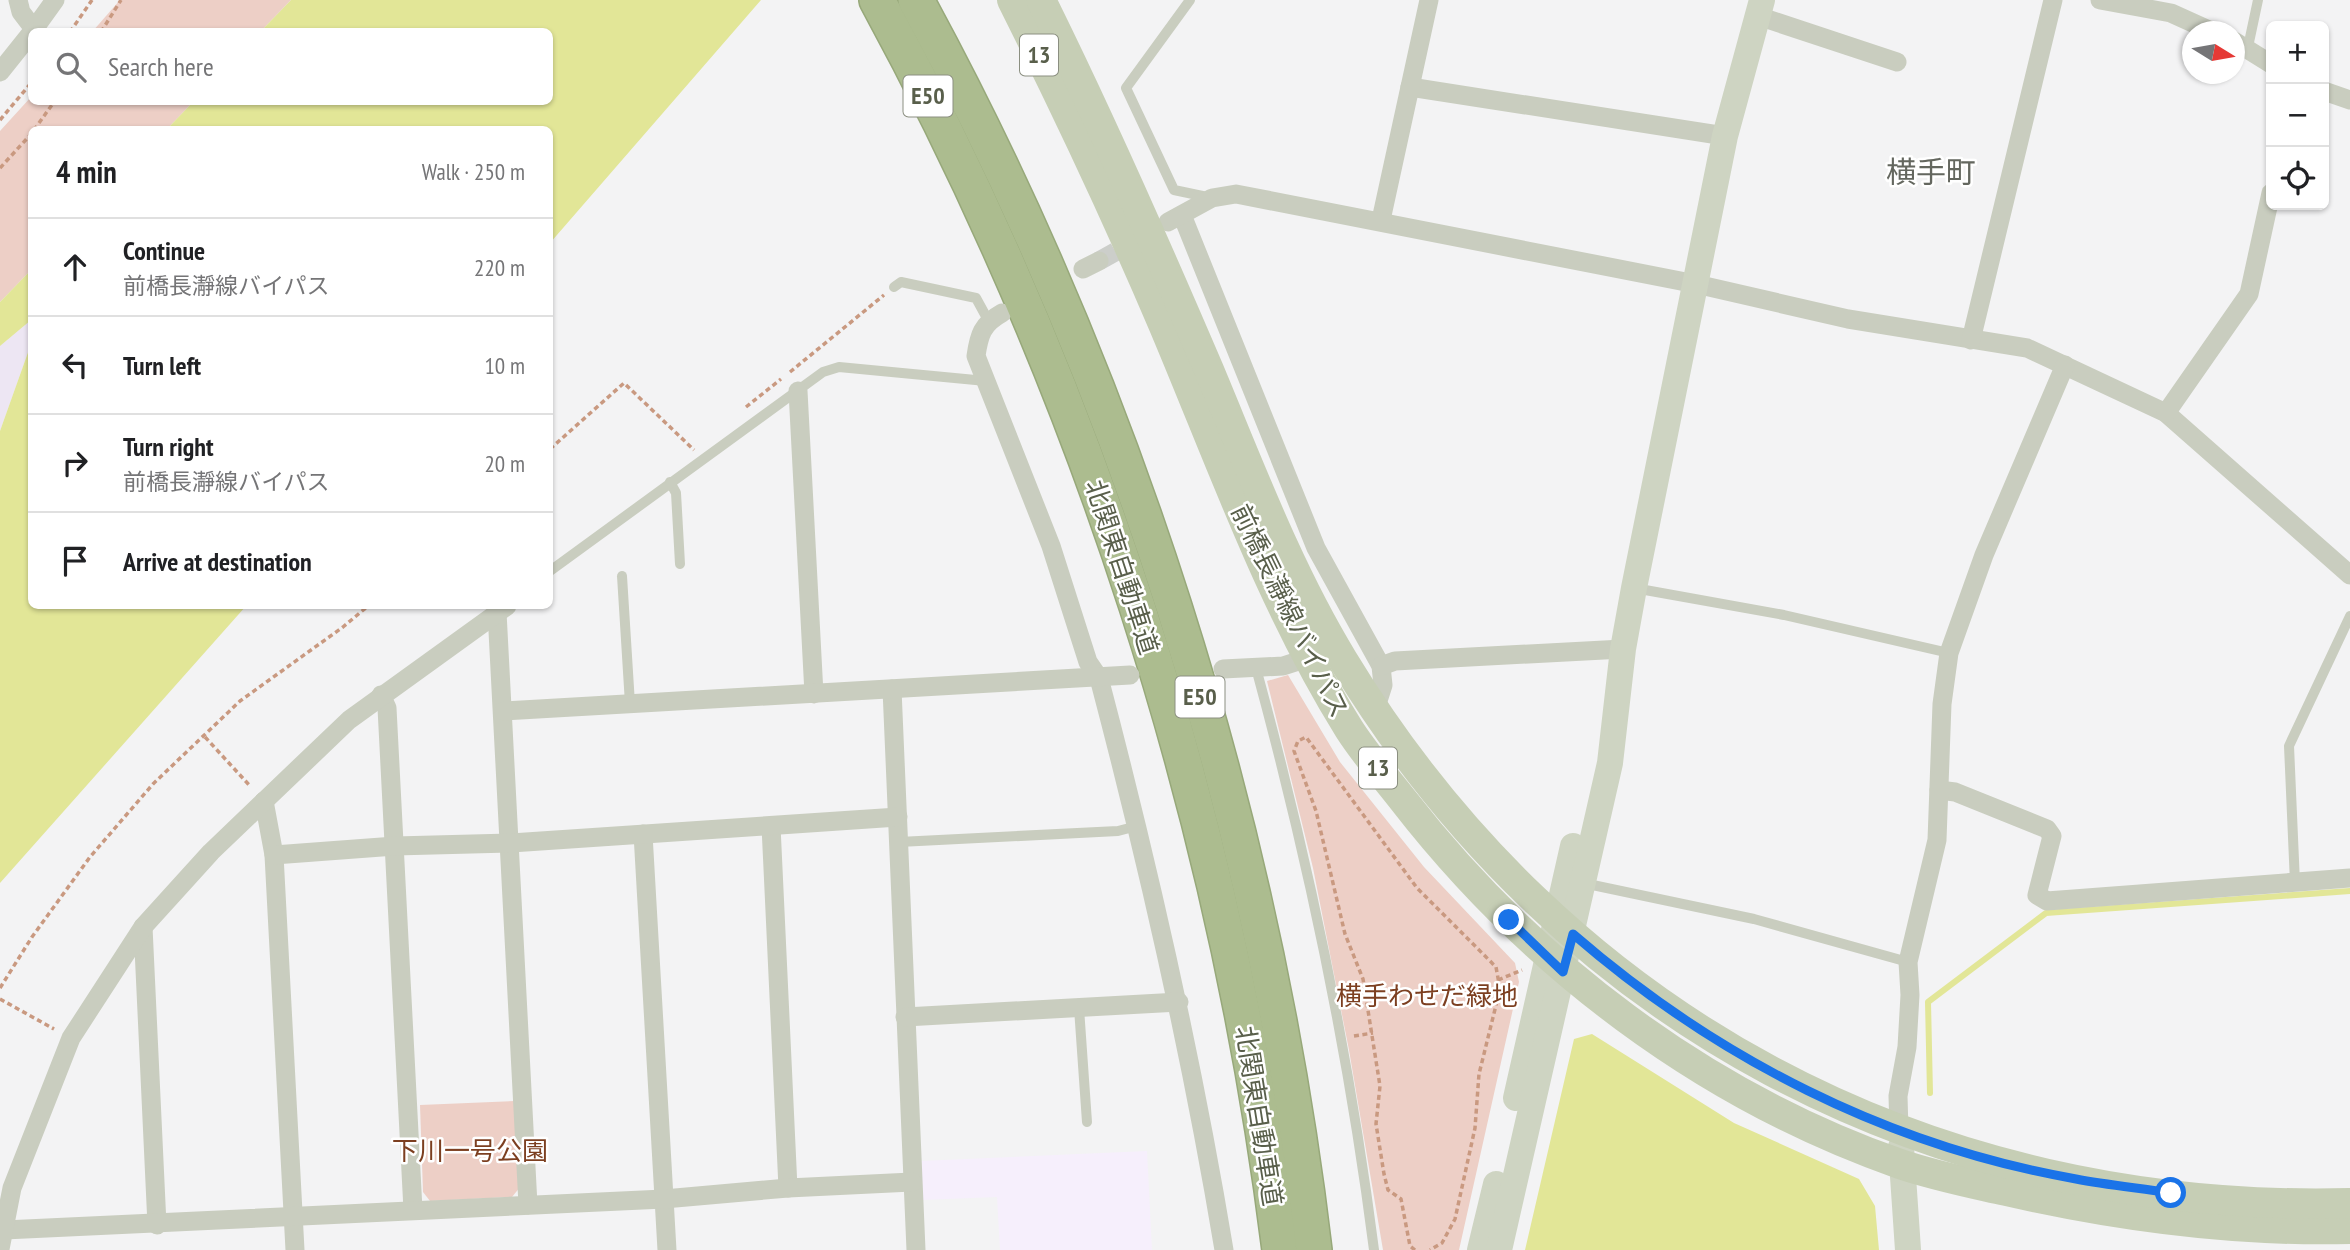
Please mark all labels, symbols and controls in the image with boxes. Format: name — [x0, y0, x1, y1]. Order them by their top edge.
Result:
north arrow — [2182, 21, 2245, 84]
map controls — [2266, 21, 2329, 210]
button: + — [2266, 21, 2329, 84]
search box — [28, 28, 553, 105]
road number: 13 — [1020, 34, 1058, 76]
icon: search — [52, 48, 90, 86]
text: Search here — [108, 50, 214, 83]
road number: E50 — [904, 76, 953, 116]
button: − — [2266, 84, 2329, 147]
button: locate — [2266, 147, 2329, 210]
text: 4 min — [56, 152, 117, 191]
district label: 横手町 — [1886, 152, 1976, 191]
text: Walk · 250 m — [422, 157, 525, 186]
text: Continue — [123, 234, 205, 267]
icon: ahead — [56, 248, 94, 286]
text: 220 m — [474, 253, 525, 282]
text: 前橋長瀞線バイパス — [123, 271, 330, 300]
icon: left — [56, 346, 94, 384]
text: Turn left — [123, 349, 201, 382]
text: 10 m — [484, 351, 525, 380]
text: Turn right — [123, 430, 214, 463]
icon: right — [56, 444, 94, 482]
text: 20 m — [484, 449, 525, 478]
text: 前橋長瀞線バイパス — [123, 467, 330, 496]
street label: 北関東自動車道 — [1079, 475, 1166, 658]
street label: 前橋長瀞線バイパス — [1224, 499, 1356, 723]
icon: arrive — [56, 542, 94, 580]
text: Arrive at destination — [123, 545, 312, 578]
road number: E50 — [1176, 676, 1224, 718]
road number: 13 — [1359, 748, 1397, 788]
route end — [1493, 904, 1524, 935]
park label: 横手わせだ緑地 — [1336, 979, 1518, 1012]
street label: 北関東自動車道 — [1229, 1023, 1290, 1208]
park label: 下川一号公園 — [392, 1134, 548, 1167]
route start — [2155, 1177, 2186, 1208]

